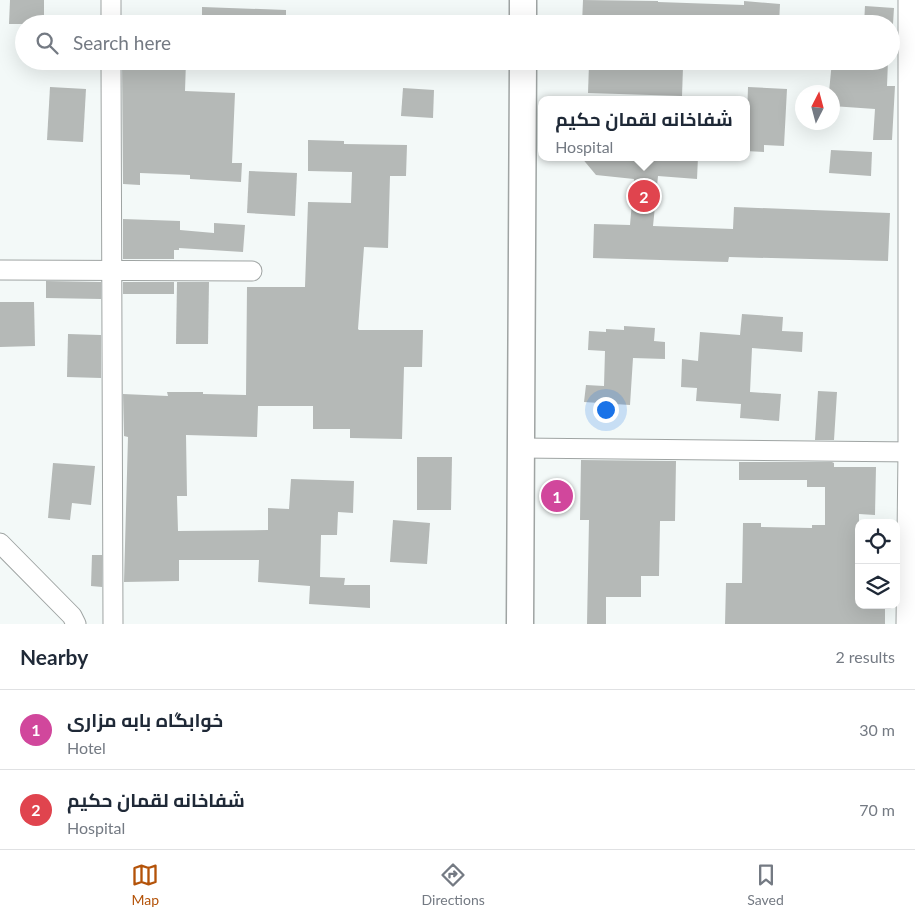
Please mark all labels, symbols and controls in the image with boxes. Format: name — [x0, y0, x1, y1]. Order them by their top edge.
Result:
search box — [15, 15, 900, 70]
icon: search — [33, 29, 61, 57]
text: Search here — [73, 31, 171, 54]
north arrow — [795, 85, 840, 130]
popup — [538, 96, 750, 161]
text: شفاخانه لقمان حکیم — [555, 107, 733, 130]
text: Hospital — [555, 137, 613, 156]
pin: 2 — [628, 177, 660, 215]
your location — [593, 397, 619, 423]
pin: 1 — [541, 477, 573, 515]
map controls — [855, 519, 900, 609]
button: locate — [855, 519, 900, 564]
button: layers — [855, 564, 900, 609]
text: Nearby — [20, 644, 88, 669]
text: 2 results — [835, 647, 895, 666]
text: خوابگاه بابه مزاری — [67, 708, 223, 731]
text: 1 — [31, 720, 41, 739]
text: 30 m — [859, 720, 895, 739]
text: Hotel — [67, 738, 106, 757]
text: شفاخانه لقمان حکیم — [67, 788, 245, 811]
text: 2 — [31, 800, 41, 819]
text: 70 m — [859, 800, 895, 819]
text: Hospital — [67, 818, 125, 837]
tab: Map — [131, 861, 159, 908]
tab: Directions — [422, 861, 485, 908]
tab: Saved — [747, 861, 784, 908]

